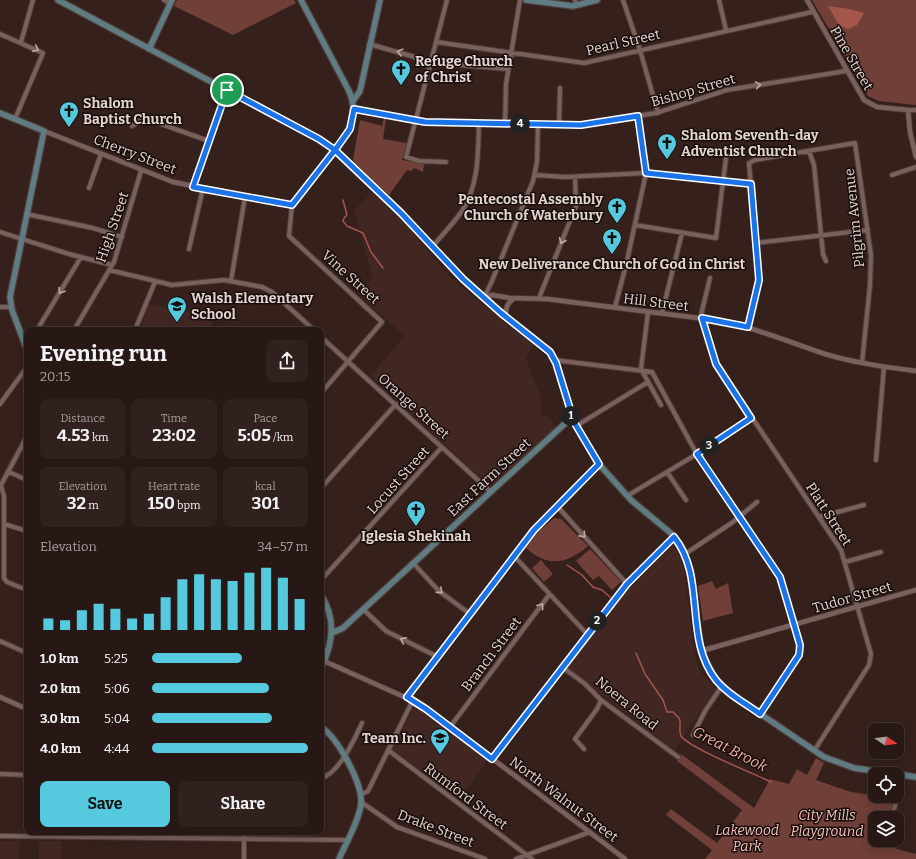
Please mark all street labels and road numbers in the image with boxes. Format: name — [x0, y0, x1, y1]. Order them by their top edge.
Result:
street label: Pine Street — [826, 23, 877, 93]
street label: Pearl Street — [584, 26, 662, 59]
street label: Bishop Street — [649, 70, 737, 111]
street label: Cherry Street — [91, 131, 179, 178]
street label: Pilgrim Avenue — [841, 168, 868, 268]
street label: High Street — [92, 189, 133, 265]
street label: Vine Street — [318, 247, 383, 308]
street label: Hill Street — [622, 290, 690, 315]
street label: Orange Street — [375, 370, 453, 443]
street label: East Farm Street — [444, 435, 534, 520]
street label: Locust Street — [364, 443, 433, 518]
street label: Platt Street — [802, 479, 855, 549]
street label: Tudor Street — [811, 578, 894, 617]
street label: Branch Street — [458, 614, 525, 695]
street label: Noera Road — [592, 673, 661, 734]
street label: North Walnut Street — [506, 753, 621, 846]
street label: Rumford Street — [421, 759, 511, 833]
street label: Drake Street — [395, 806, 477, 851]

